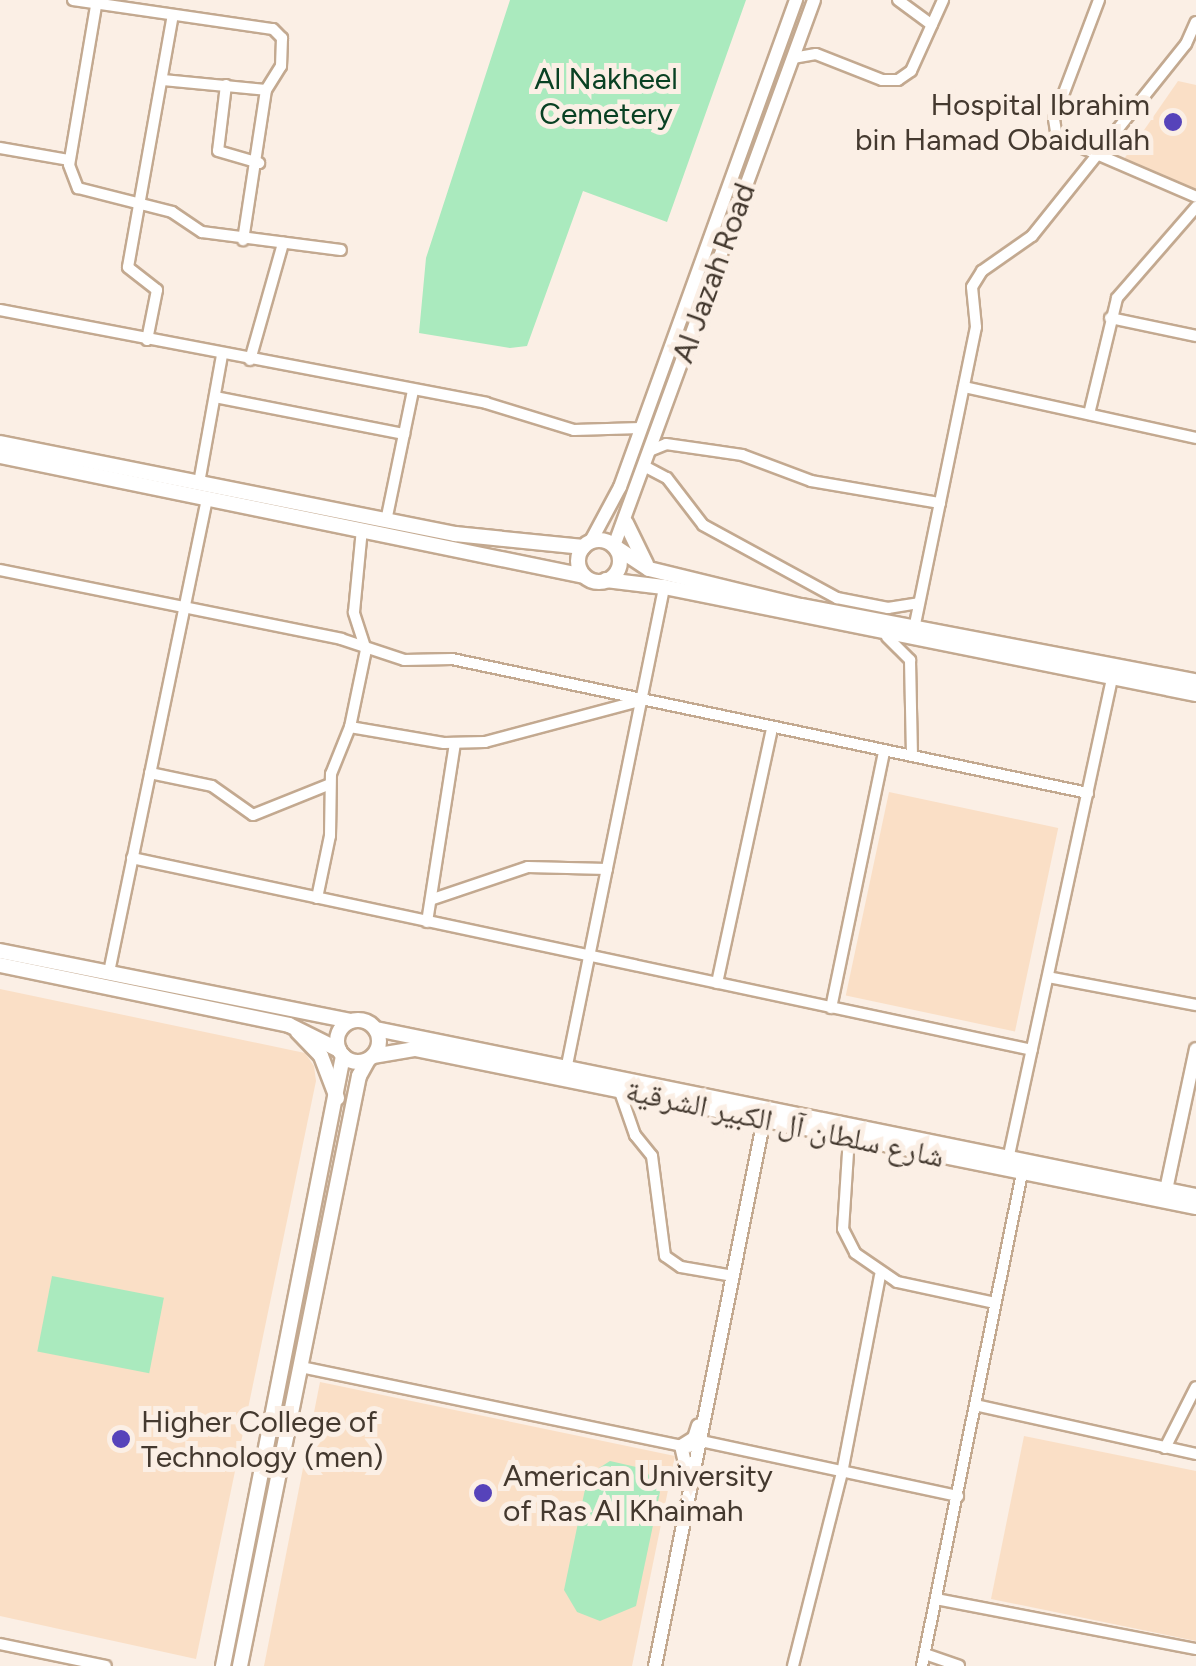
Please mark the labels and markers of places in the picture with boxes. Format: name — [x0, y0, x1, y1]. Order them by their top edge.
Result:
place label: Hospital Ibrahim bin Hamad Obaidullah — [855, 87, 1150, 158]
marker: Hospital Ibrahim bin Hamad Obaidullah — [1160, 109, 1186, 135]
place label: Higher College of Technology (men) — [141, 1404, 384, 1474]
marker: Higher College of Technology (men) — [110, 1428, 132, 1450]
place label: American University of Ras Al Khaimah — [503, 1458, 773, 1528]
marker: American University of Ras Al Khaimah — [472, 1482, 494, 1504]

